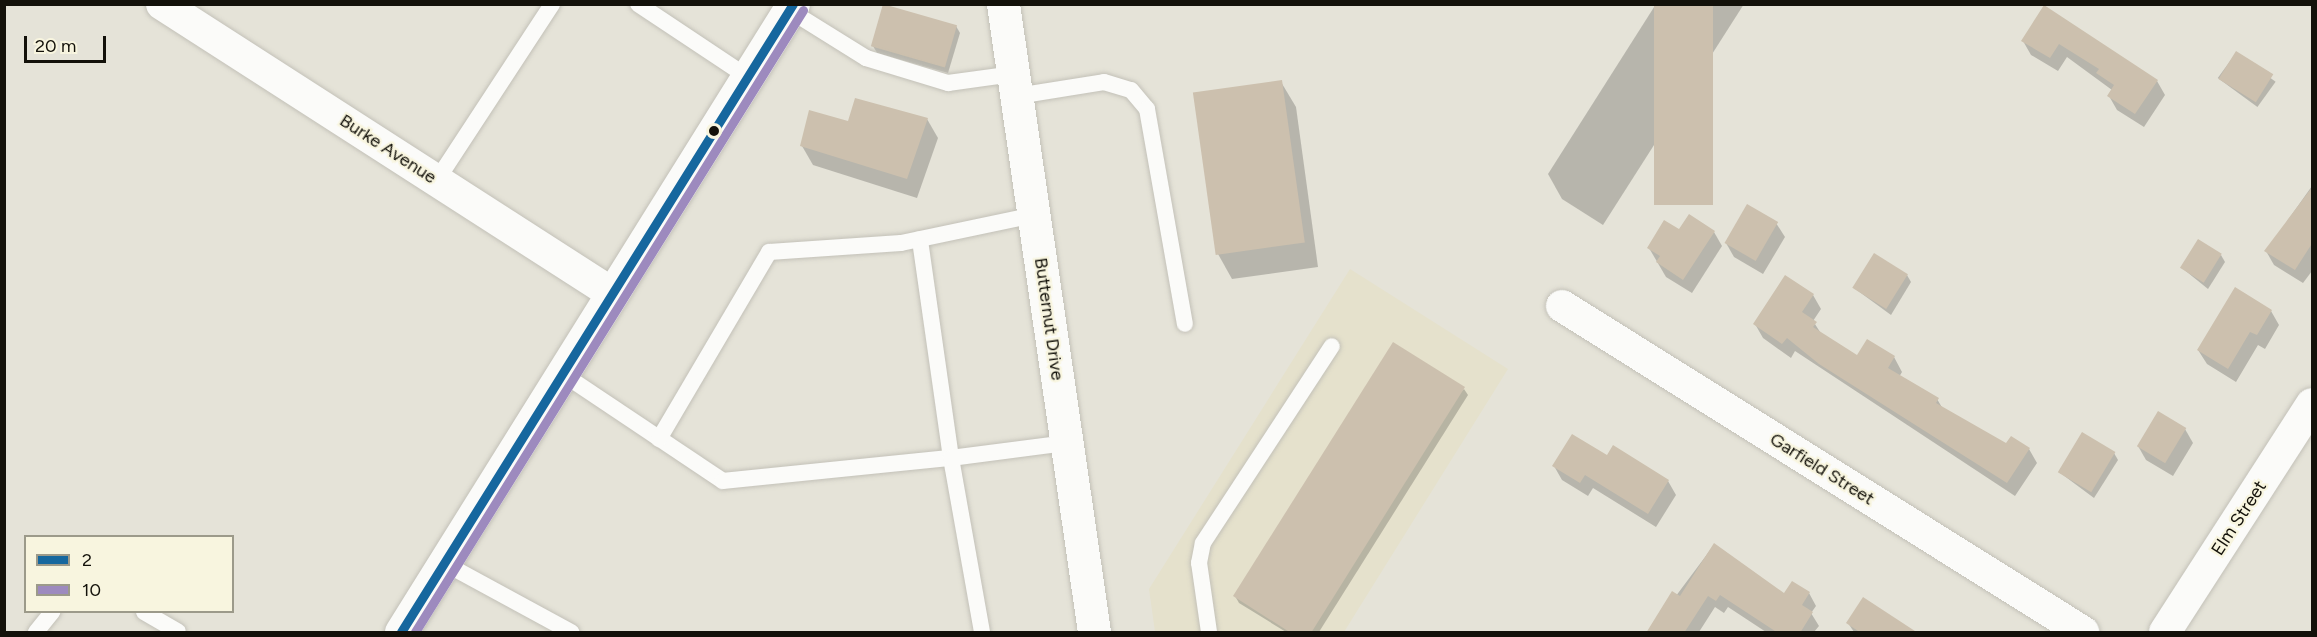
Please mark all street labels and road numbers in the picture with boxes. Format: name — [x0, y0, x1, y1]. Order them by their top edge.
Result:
street label: Burke Avenue — [336, 110, 440, 188]
street label: Butternut Drive — [1030, 256, 1068, 382]
street label: Garfield Street — [1766, 428, 1878, 510]
street label: Elm Street — [2207, 477, 2271, 559]

